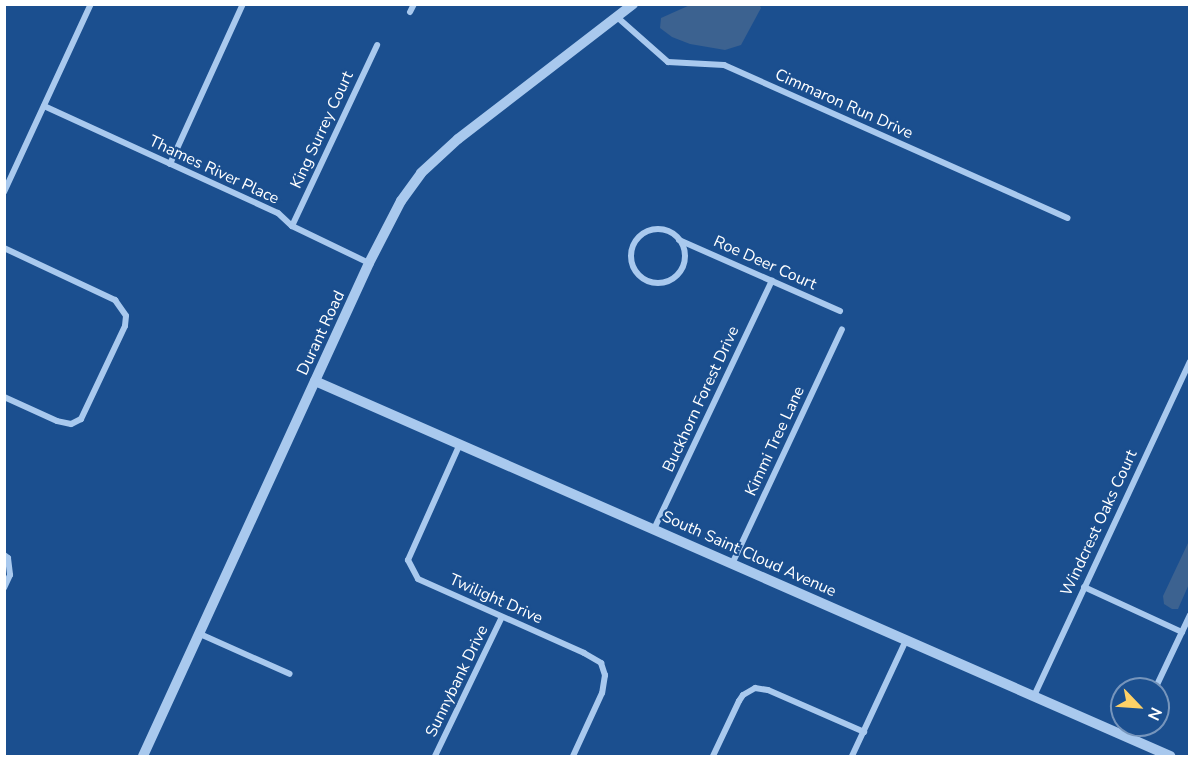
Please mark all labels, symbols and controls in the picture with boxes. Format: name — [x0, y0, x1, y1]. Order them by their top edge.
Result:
street label: Cimmaron Run Drive — [772, 65, 916, 143]
street label: King Surrey Court — [286, 68, 358, 192]
street label: Thames River Place — [146, 131, 282, 209]
street label: Roe Deer Court — [711, 232, 819, 294]
street label: Durant Road — [293, 288, 349, 378]
street label: Buckhorn Forest Drive — [659, 323, 743, 475]
street label: Kimmi Tree Lane — [741, 383, 809, 499]
street label: Windcrest Oaks Court — [1057, 447, 1141, 599]
street label: South Saint Cloud Avenue — [659, 507, 839, 601]
street label: Twilight Drive — [446, 570, 546, 628]
street label: Sunnybank Drive — [422, 622, 492, 740]
north arrow — [1110, 677, 1170, 737]
text: N — [1142, 704, 1167, 724]

